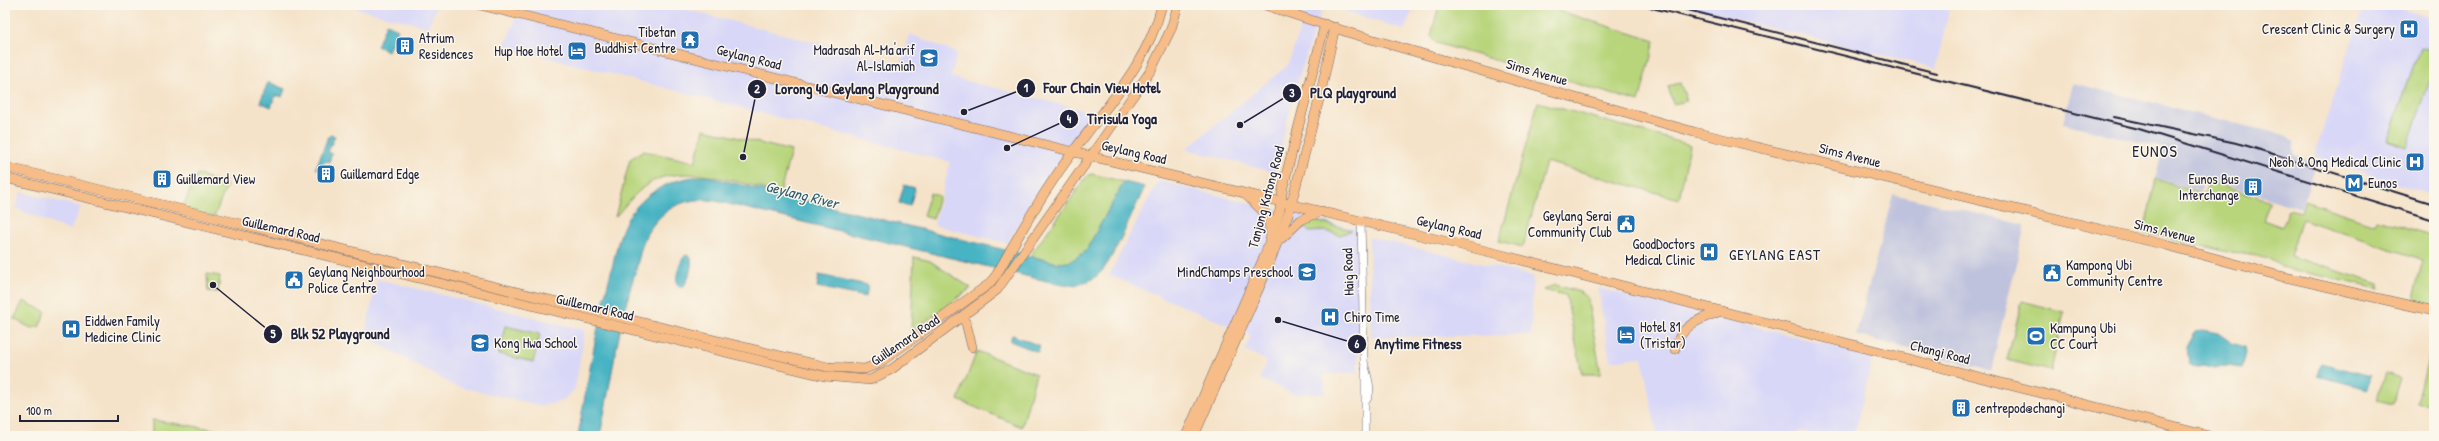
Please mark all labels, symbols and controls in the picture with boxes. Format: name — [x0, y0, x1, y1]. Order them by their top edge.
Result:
hospital icon: Crescent Clinic & Surgery — [2398, 18, 2420, 40]
place label: Crescent Clinic & Surgery — [2262, 19, 2395, 39]
place label: Tibetan Buddhist Centre — [595, 22, 676, 57]
place label: Atrium Residences — [419, 28, 473, 63]
temple icon: Tibetan Buddhist Centre — [679, 29, 701, 51]
building icon: Atrium Residences — [394, 35, 416, 57]
street label: Geylang Road — [714, 39, 784, 75]
hotel icon: Hup Hoe Hotel — [566, 40, 588, 62]
place label: Madrasah Al-Ma'arif Al-Islamiah — [814, 40, 915, 75]
place label: Hup Hoe Hotel — [494, 41, 563, 61]
school or university icon: Madrasah Al-Ma'arif Al-Islamiah — [918, 47, 940, 69]
street label: Sims Avenue — [1504, 54, 1571, 89]
callout: Four Chain View Hotel — [1016, 74, 1169, 101]
callout: Lorong 40 Geylang Playground — [747, 76, 946, 103]
text: Four Chain View Hotel — [1042, 77, 1162, 98]
text: Lorong 40 Geylang Playground — [776, 78, 939, 100]
text: 1 — [1024, 79, 1029, 96]
callout: PLQ playground — [1282, 79, 1403, 106]
text: 2 — [754, 80, 760, 97]
text: PLQ playground — [1310, 82, 1396, 104]
text: 3 — [1289, 84, 1295, 101]
callout: Tirisula Yoga — [1059, 105, 1165, 132]
text: Tirisula Yoga — [1086, 108, 1157, 130]
text: 4 — [1067, 110, 1072, 127]
street label: Geylang Road — [1100, 135, 1169, 169]
street label: Sims Avenue — [1817, 138, 1883, 171]
district label: EUNOS — [2132, 140, 2178, 162]
street label: Tanjong Katong Road — [1243, 143, 1289, 250]
hospital icon: Neoh & Ong Medical Clinic — [2404, 151, 2426, 173]
place label: Neoh & Ong Medical Clinic — [2269, 152, 2402, 172]
building icon: Guillemard Edge — [315, 163, 337, 185]
place label: Guillemard Edge — [340, 164, 420, 184]
building icon: Guillemard View — [151, 168, 173, 190]
place label: Guillemard View — [176, 169, 256, 188]
place label: Eunos Bus Interchange — [2179, 169, 2239, 205]
metro station icon: Eunos — [2343, 172, 2365, 194]
place label: Eunos — [2368, 173, 2397, 192]
water label: Geylang River — [764, 175, 843, 214]
building icon: Eunos Bus Interchange — [2242, 176, 2264, 198]
place label: Geylang Serai Community Club — [1528, 206, 1612, 242]
street label: Guillemard Road — [240, 210, 322, 247]
street label: Geylang Road — [1415, 210, 1484, 244]
public building icon: Geylang Serai Community Club — [1615, 213, 1637, 235]
street label: Sims Avenue — [2132, 214, 2198, 247]
place label: GoodDoctors Medical Clinic — [1625, 234, 1696, 269]
hospital icon: GoodDoctors Medical Clinic — [1698, 241, 1720, 263]
district label: GEYLANG EAST — [1729, 244, 1821, 265]
street label: Haig Road — [1337, 247, 1359, 296]
place label: Kampong Ubi Community Centre — [2066, 255, 2163, 291]
school or university icon: MindChamps Preschool — [1296, 261, 1318, 283]
place label: Geylang Neighbourhood Police Centre — [308, 262, 425, 297]
place label: MindChamps Preschool — [1177, 262, 1293, 282]
public building icon: Kampong Ubi Community Centre — [2041, 262, 2063, 284]
public building icon: Geylang Neighbourhood Police Centre — [283, 269, 305, 291]
street label: Guillemard Road — [554, 288, 636, 325]
hospital icon: Chiro Time — [1319, 306, 1341, 328]
place label: Chiro Time — [1344, 307, 1400, 326]
street label: Guillemard Road — [867, 309, 943, 370]
place label: Eiddwen Family Medicine Clinic — [85, 311, 161, 346]
place label: Hotel 81 (Tristar) — [1640, 317, 1686, 352]
hospital icon: Eiddwen Family Medicine Clinic — [60, 318, 82, 340]
place label: Kampung Ubi CC Court — [2050, 318, 2116, 353]
callout: Blk 52 Playground — [263, 320, 397, 347]
text: Blk 52 Playground — [291, 323, 389, 345]
hotel icon: Hotel 81 (Tristar) — [1615, 324, 1637, 346]
text: 5 — [270, 325, 276, 342]
sports icon: Kampung Ubi CC Court — [2025, 325, 2047, 347]
callout: Anytime Fitness — [1347, 331, 1470, 358]
school or university icon: Kong Hwa School — [469, 332, 491, 354]
place label: Kong Hwa School — [494, 333, 578, 353]
text: Anytime Fitness — [1374, 333, 1462, 355]
text: 6 — [1355, 335, 1360, 352]
street label: Changi Road — [1908, 335, 1972, 369]
scale bar — [20, 397, 118, 423]
building icon: centrepod@changi — [1950, 397, 1972, 419]
place label: centrepod@changi — [1975, 398, 2065, 418]
text: 100 m — [26, 402, 52, 419]

